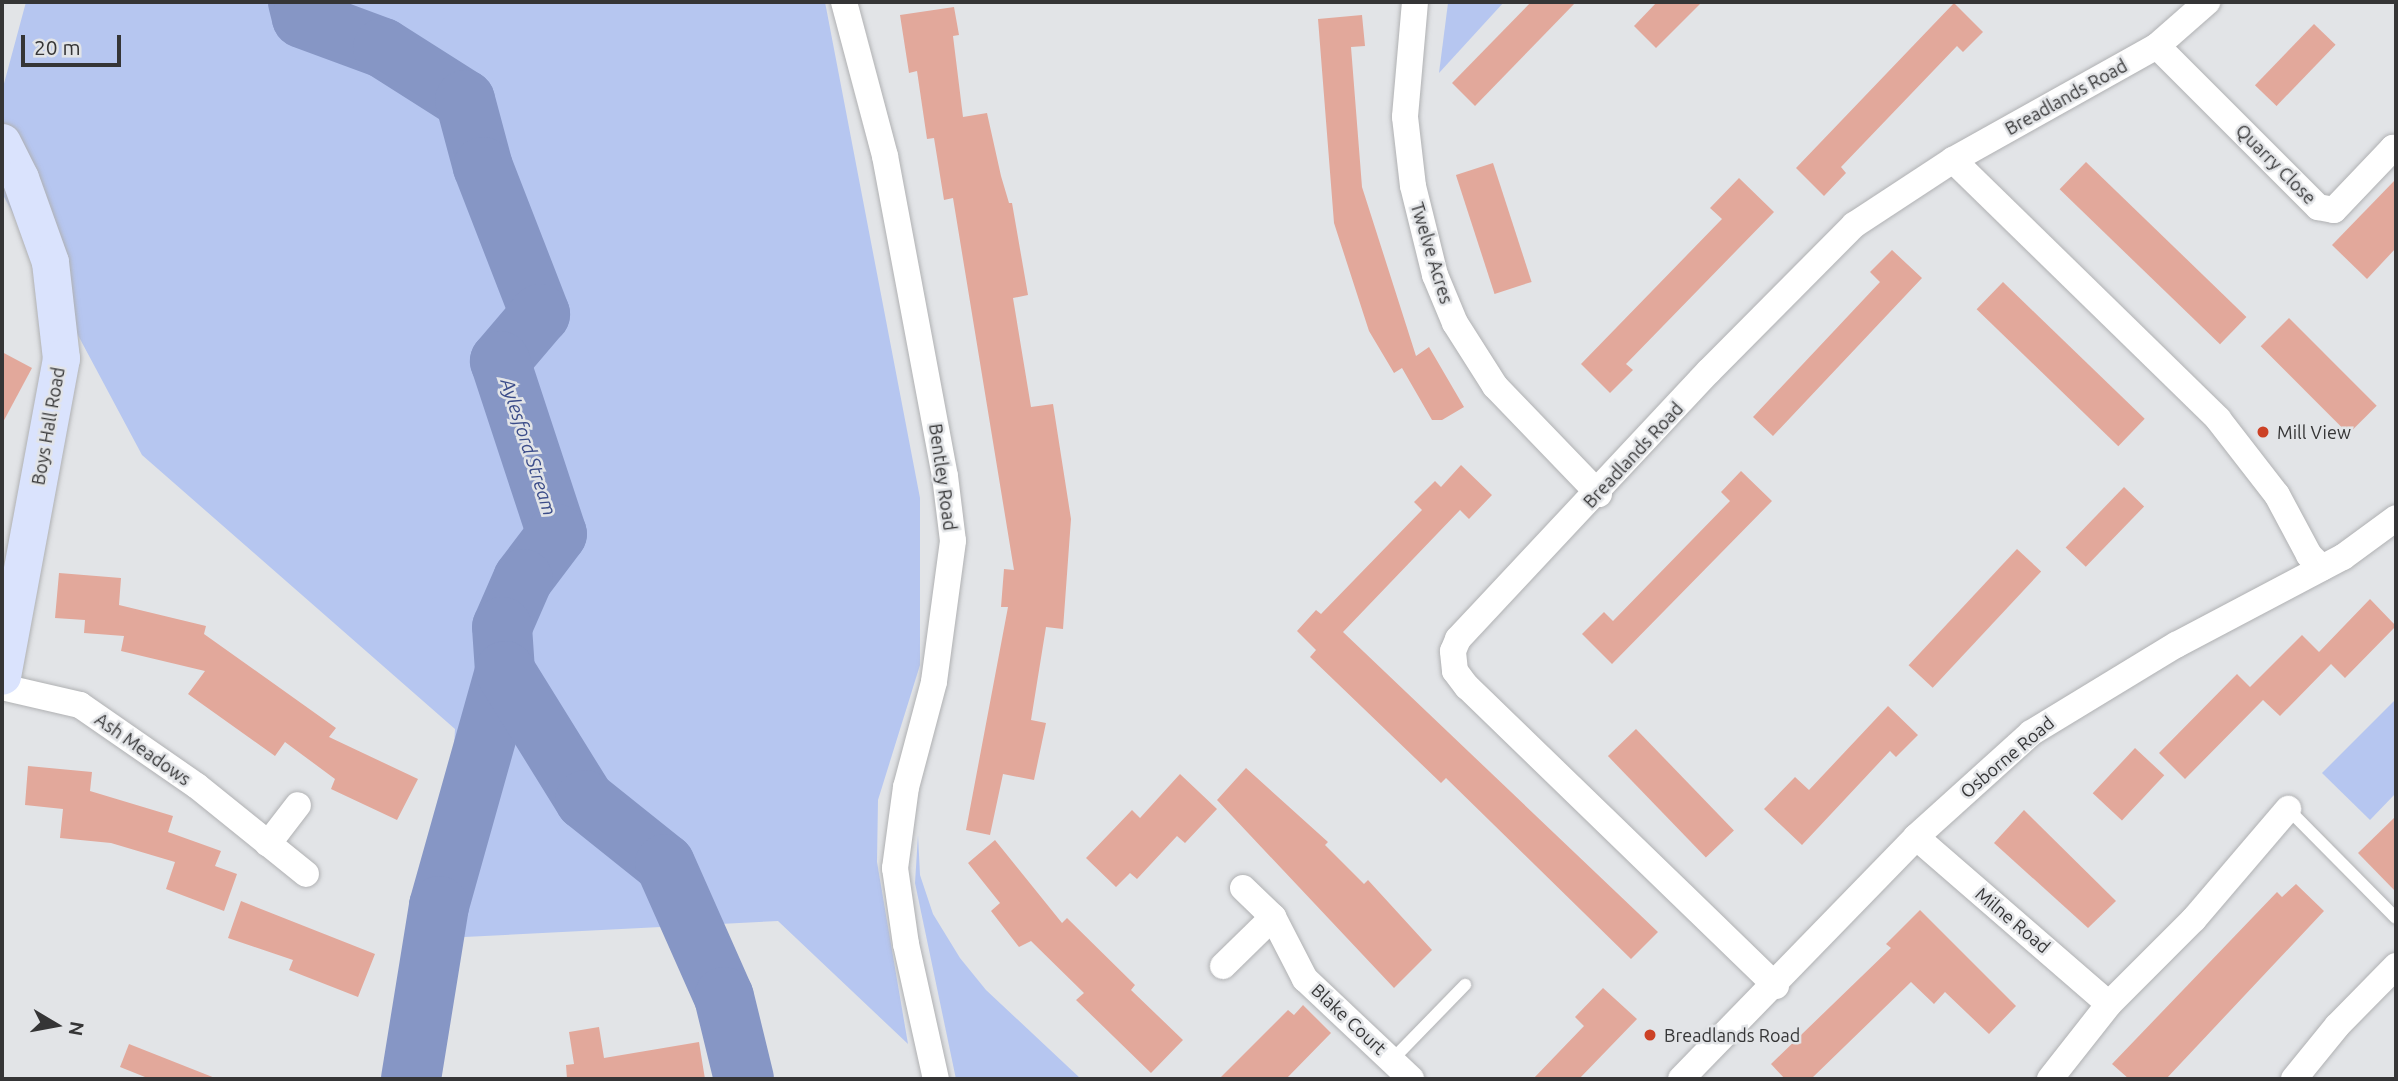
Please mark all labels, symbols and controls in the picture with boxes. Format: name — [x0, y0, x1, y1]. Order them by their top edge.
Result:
scale bar — [24, 21, 124, 65]
text: 20 m — [34, 35, 81, 59]
street label: Breadlands Road — [2001, 55, 2131, 139]
street label: Quarry Close — [2231, 119, 2321, 209]
street label: Twelve Acres — [1406, 200, 1458, 306]
street label: Boys Hall Road — [27, 365, 69, 487]
water label: Aylesford Stream — [495, 376, 561, 518]
street label: Breadlands Road — [1579, 398, 1687, 512]
place label: Mill View — [2277, 421, 2351, 443]
street label: Bentley Road — [925, 422, 961, 532]
marker: Mill View — [2255, 424, 2271, 440]
street label: Ash Meadows — [91, 708, 195, 790]
street label: Osborne Road — [1956, 712, 2058, 802]
street label: Milne Road — [1971, 883, 2055, 957]
street label: Blake Court — [1307, 979, 1391, 1059]
north arrow — [21, 990, 91, 1060]
text: N — [65, 1020, 89, 1038]
place label: Breadlands Road — [1664, 1024, 1800, 1046]
marker: Breadlands Road — [1642, 1027, 1658, 1043]

